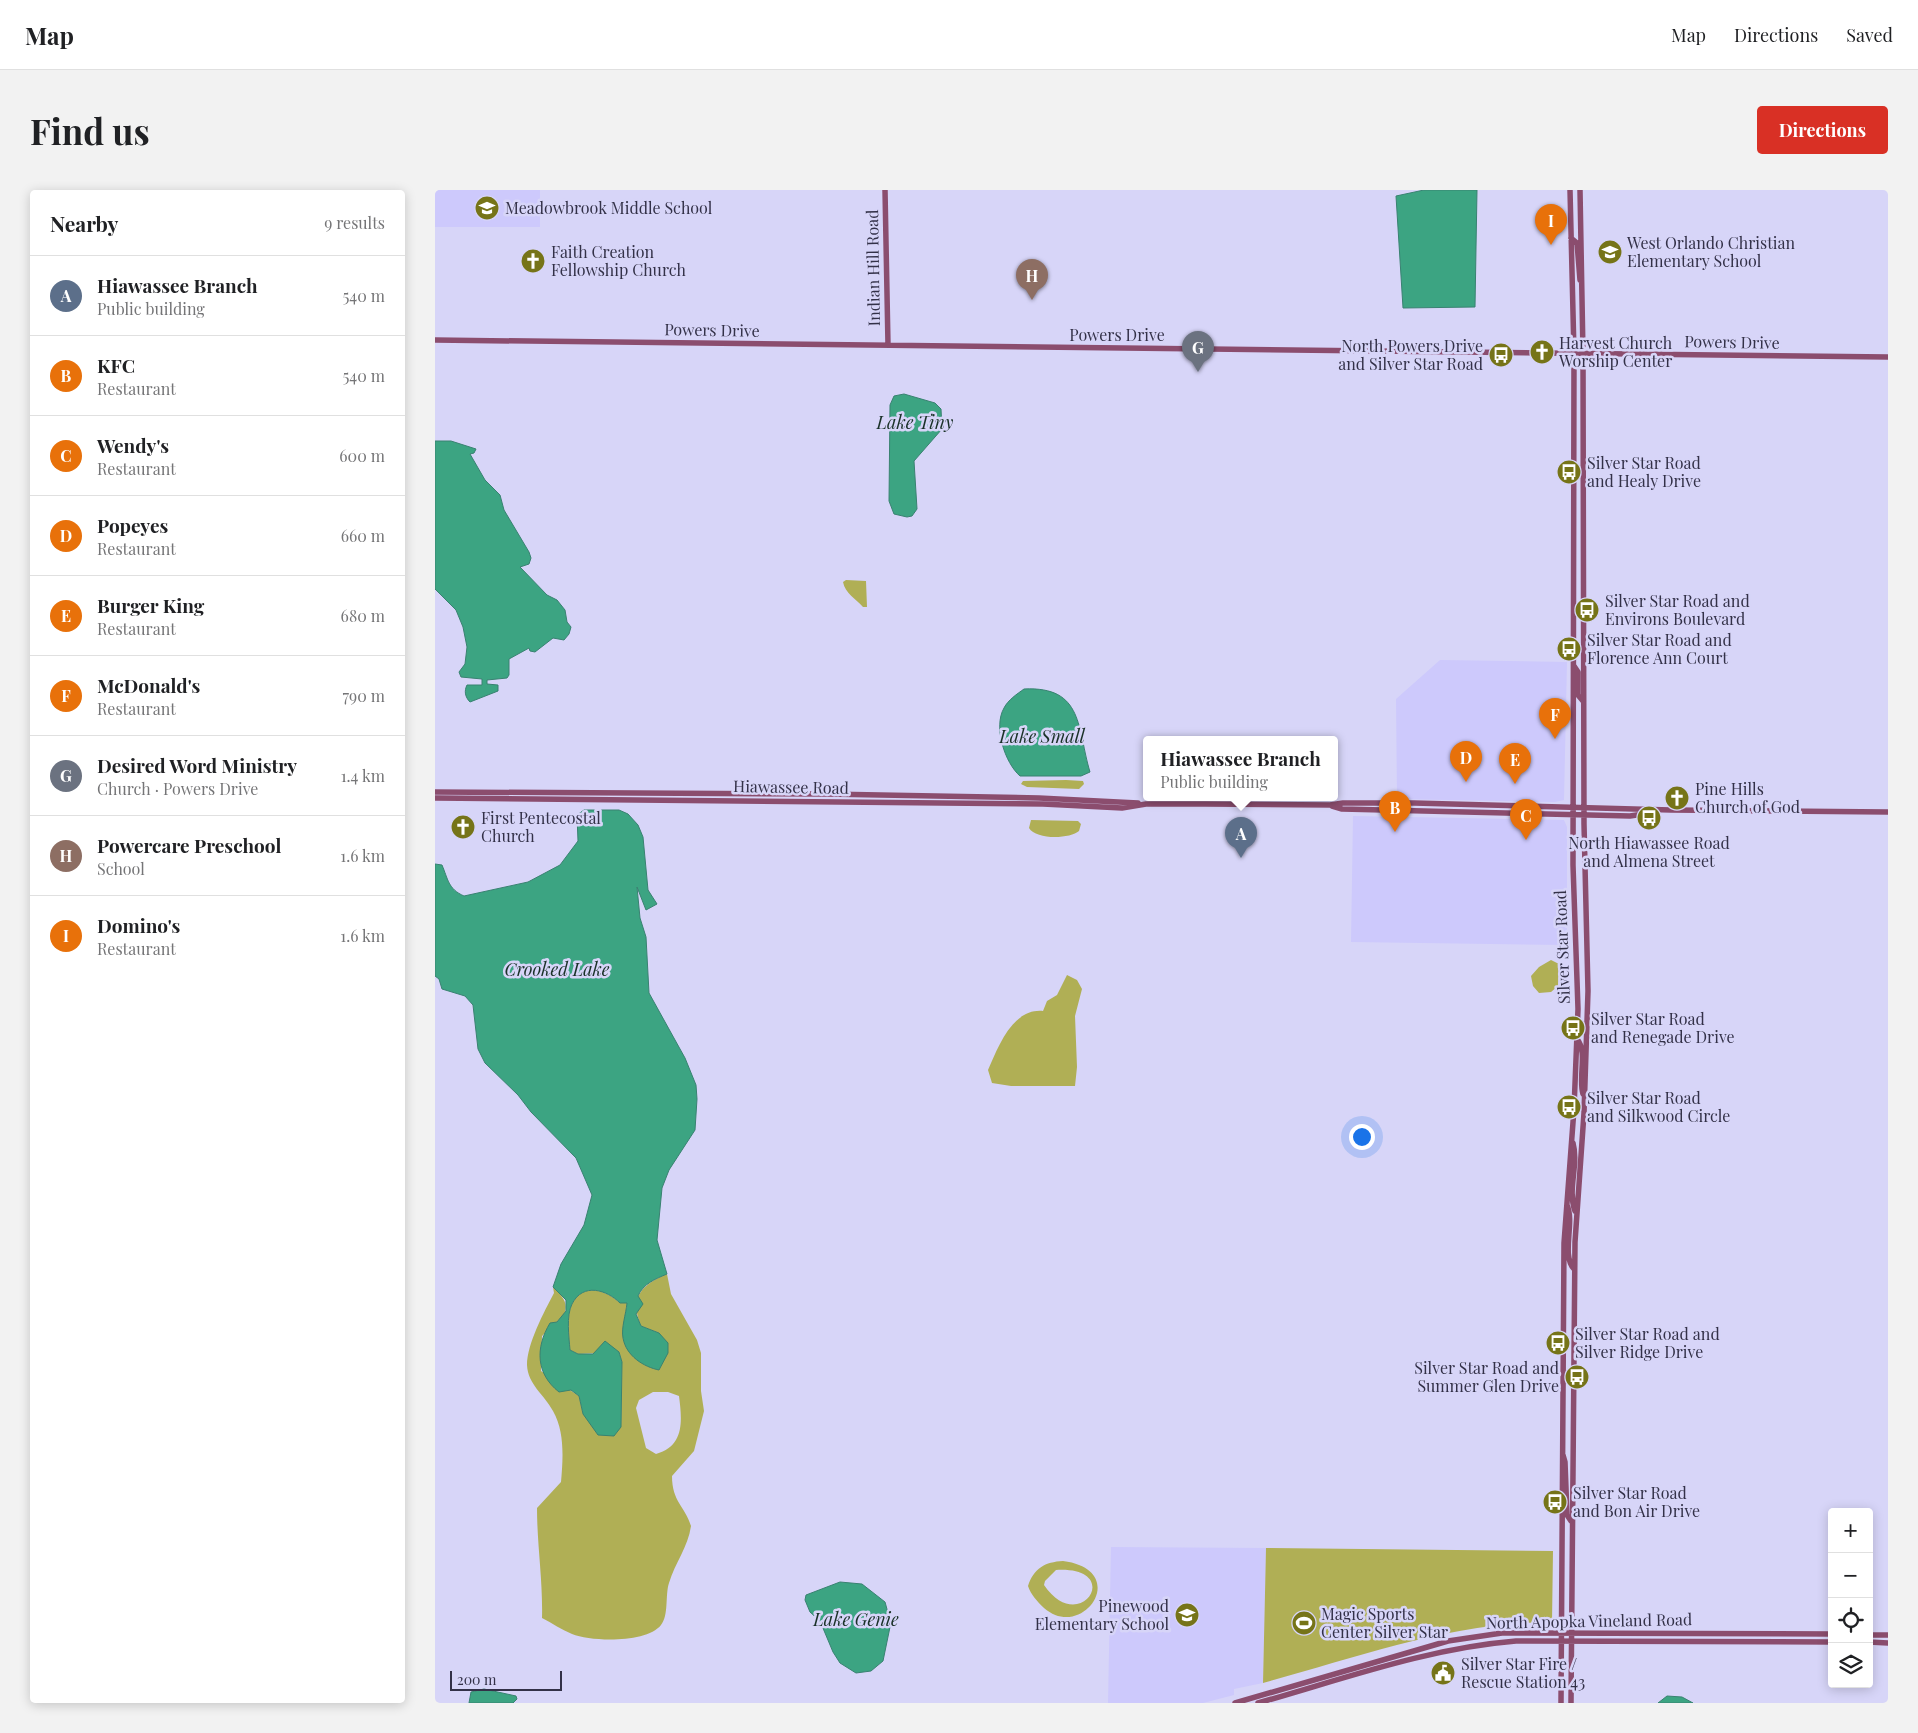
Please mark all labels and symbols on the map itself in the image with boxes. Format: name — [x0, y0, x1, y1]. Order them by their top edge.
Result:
school or university icon: Meadowbrook Middle School — [474, 195, 500, 221]
place label: Meadowbrook Middle School — [505, 197, 713, 218]
pin: I — [1535, 204, 1567, 245]
street label: Indian Hill Road — [861, 209, 884, 327]
place label: West Orlando Christian Elementary School — [1626, 232, 1795, 271]
school or university icon: West Orlando Christian Elementary School — [1597, 239, 1623, 265]
place label: Faith Creation Fellowship Church — [551, 241, 686, 280]
church icon: Faith Creation Fellowship Church — [520, 248, 546, 274]
pin: H — [1016, 259, 1048, 300]
street label: Powers Drive — [664, 318, 760, 341]
street label: Powers Drive — [1069, 324, 1165, 345]
street label: Powers Drive — [1684, 330, 1780, 353]
pin: G — [1182, 331, 1214, 372]
place label: Harvest Church Worship Center — [1558, 332, 1673, 371]
place label: North Powers Drive and Silver Star Road — [1338, 335, 1483, 374]
church icon: Harvest Church Worship Center — [1529, 339, 1555, 365]
bus stop icon: North Powers Drive and Silver Star Road — [1488, 342, 1514, 368]
water label: Lake Tiny — [875, 410, 954, 434]
place label: Silver Star Road and Healy Drive — [1587, 452, 1701, 491]
bus stop icon: Silver Star Road and Healy Drive — [1556, 459, 1582, 485]
place label: Silver Star Road and Environs Boulevard — [1605, 590, 1750, 629]
bus stop icon: Silver Star Road and Environs Boulevard — [1574, 597, 1600, 623]
place label: Silver Star Road and Florence Ann Court — [1587, 629, 1732, 668]
bus stop icon: Silver Star Road and Florence Ann Court — [1556, 636, 1582, 662]
pin: F — [1539, 698, 1571, 739]
water label: Lake Small — [998, 724, 1086, 748]
pin: D — [1450, 741, 1482, 782]
pin: E — [1499, 743, 1531, 784]
street label: Hiawassee Road — [733, 775, 849, 798]
place label: Pine Hills Church of God — [1695, 778, 1800, 817]
church icon: Pine Hills Church of God — [1664, 785, 1690, 811]
pin: B — [1379, 791, 1411, 832]
pin: C — [1510, 799, 1542, 840]
bus stop icon: North Hiawassee Road and Almena Street — [1636, 805, 1662, 831]
place label: First Pentecostal Church — [481, 807, 601, 846]
church icon: First Pentecostal Church — [450, 814, 476, 840]
pin: A — [1225, 817, 1257, 858]
place label: North Hiawassee Road and Almena Street — [1568, 832, 1730, 871]
street label: Silver Star Road — [1549, 890, 1574, 1004]
water label: Crooked Lake — [504, 957, 610, 981]
place label: Silver Star Road and Renegade Drive — [1591, 1008, 1735, 1047]
bus stop icon: Silver Star Road and Renegade Drive — [1560, 1015, 1586, 1041]
place label: Silver Star Road and Silkwood Circle — [1587, 1087, 1730, 1126]
bus stop icon: Silver Star Road and Silkwood Circle — [1556, 1094, 1582, 1120]
your location — [1349, 1124, 1375, 1150]
place label: Silver Star Road and Silver Ridge Drive — [1575, 1323, 1720, 1362]
bus stop icon: Silver Star Road and Silver Ridge Drive — [1545, 1330, 1571, 1356]
place label: Silver Star Road and Summer Glen Drive — [1414, 1357, 1559, 1396]
bus stop icon: Silver Star Road and Summer Glen Drive — [1564, 1364, 1590, 1390]
place label: Silver Star Road and Bon Air Drive — [1573, 1482, 1700, 1521]
bus stop icon: Silver Star Road and Bon Air Drive — [1542, 1489, 1568, 1515]
place label: Pinewood Elementary School — [1035, 1595, 1169, 1634]
school or university icon: Pinewood Elementary School — [1174, 1602, 1200, 1628]
place label: Magic Sports Center Silver Star — [1321, 1603, 1448, 1642]
water label: Lake Genie — [812, 1607, 899, 1631]
street label: North Apopka Vineland Road — [1486, 1608, 1692, 1633]
sports icon: Magic Sports Center Silver Star — [1291, 1610, 1317, 1636]
place label: Silver Star Fire / Rescue Station 43 — [1461, 1653, 1585, 1692]
public building icon: Silver Star Fire / Rescue Station 43 — [1430, 1660, 1456, 1686]
scale bar — [450, 1668, 563, 1691]

